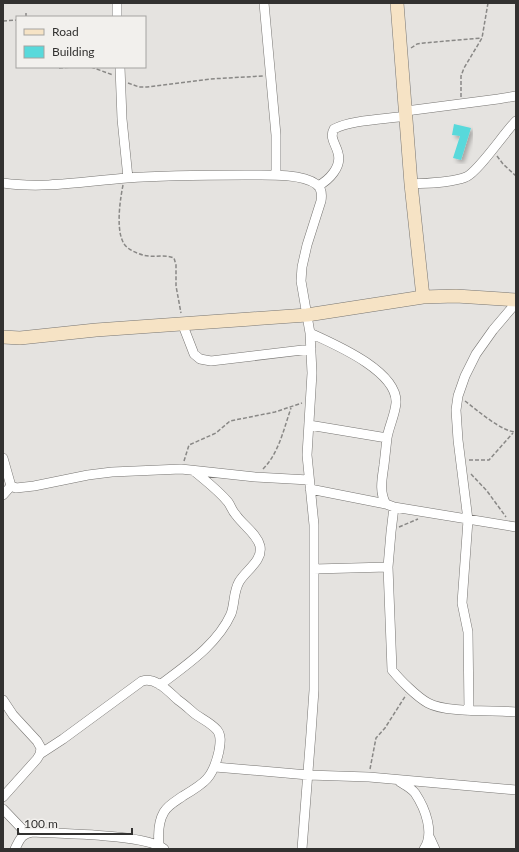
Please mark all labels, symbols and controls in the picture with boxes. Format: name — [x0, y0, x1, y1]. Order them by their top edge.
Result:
legend — [16, 16, 146, 68]
text: Road — [52, 24, 79, 39]
text: Building — [52, 44, 95, 59]
scale bar — [18, 810, 132, 836]
text: 100 m — [24, 816, 58, 831]

